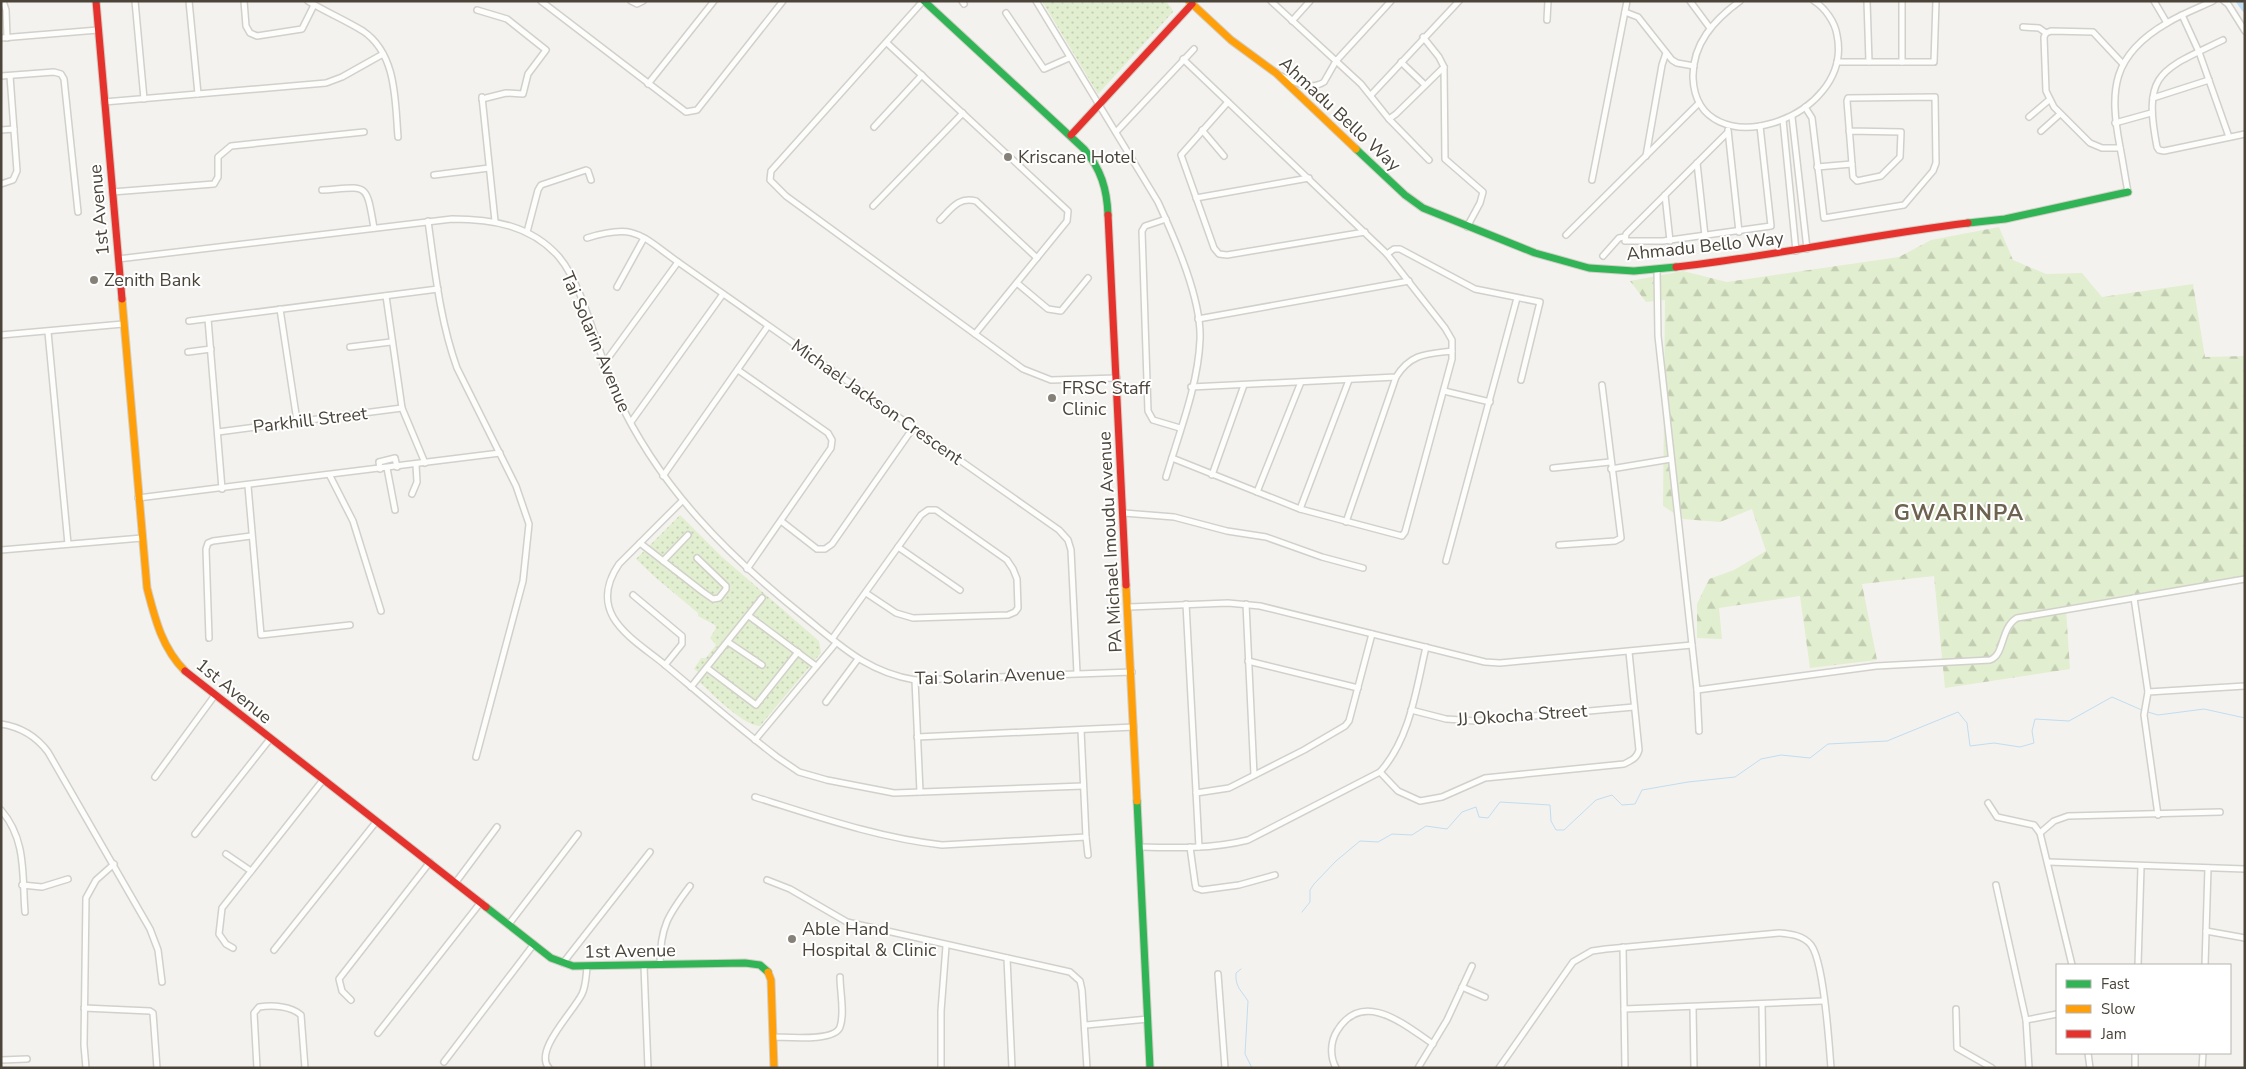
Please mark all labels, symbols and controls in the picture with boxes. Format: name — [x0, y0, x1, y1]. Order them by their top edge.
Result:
street label: Ahmadu Bello Way — [1274, 51, 1406, 177]
place label: Kriscane Hotel — [1018, 145, 1136, 169]
marker: Kriscane Hotel — [1002, 151, 1014, 163]
street label: 1st Avenue — [83, 163, 115, 257]
street label: Ahmadu Bello Way — [1625, 226, 1786, 266]
place label: Zenith Bank — [104, 268, 201, 292]
street label: Tai Solarin Avenue — [556, 268, 636, 416]
marker: Zenith Bank — [88, 274, 100, 286]
street label: Michael Jackson Crescent — [786, 334, 968, 471]
place label: FRSC Staff Clinic — [1062, 376, 1151, 421]
marker: FRSC Staff Clinic — [1046, 392, 1058, 404]
street label: Parkhill Street — [252, 401, 369, 439]
street label: PA Michael Imoudu Avenue — [1092, 431, 1128, 653]
district label: GWARINPA — [1894, 498, 2024, 528]
street label: 1st Avenue — [191, 653, 277, 729]
street label: Tai Solarin Avenue — [914, 661, 1066, 691]
street label: JJ Okocha Street — [1455, 698, 1589, 732]
place label: Able Hand Hospital & Clinic — [802, 917, 936, 962]
marker: Able Hand Hospital & Clinic — [786, 933, 798, 945]
street label: 1st Avenue — [584, 938, 676, 964]
legend — [2056, 964, 2231, 1054]
text: Fast — [2101, 974, 2130, 994]
text: Slow — [2101, 999, 2136, 1019]
text: Jam — [2100, 1024, 2127, 1044]

